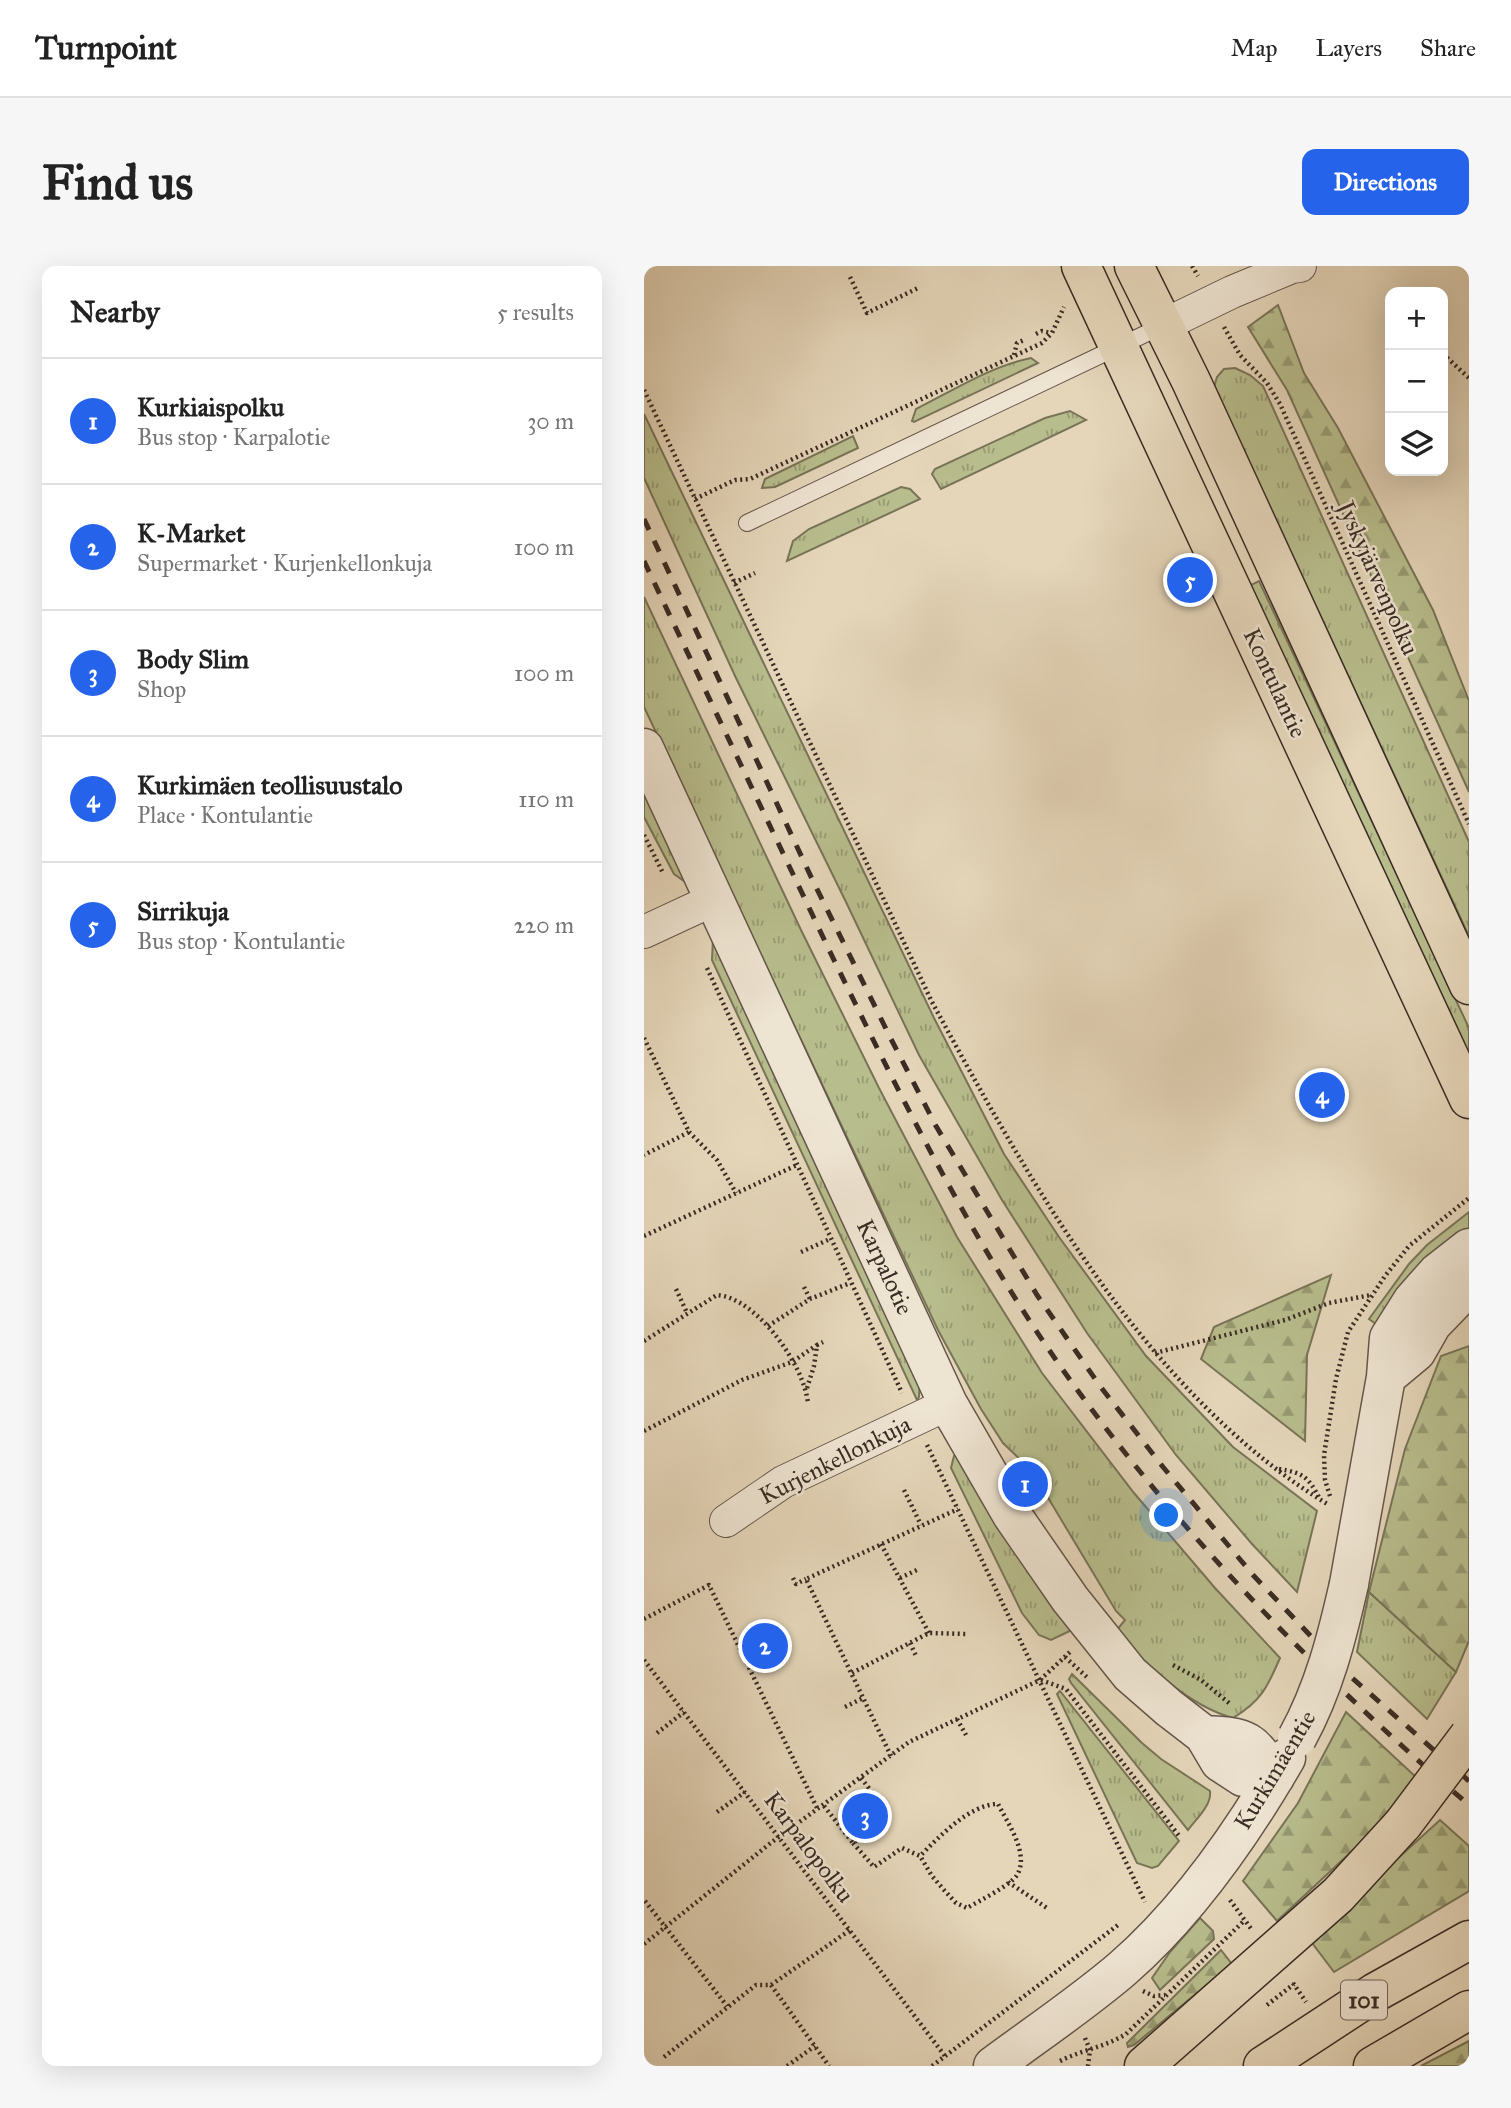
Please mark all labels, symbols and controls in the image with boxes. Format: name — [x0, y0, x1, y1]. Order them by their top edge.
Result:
text: Turnpoint — [35, 28, 177, 68]
text: Map — [1231, 33, 1278, 63]
text: Layers — [1316, 33, 1382, 63]
text: Share — [1420, 33, 1476, 63]
button: Directions — [1302, 149, 1469, 215]
text: Find us — [42, 153, 193, 212]
map controls — [1385, 287, 1448, 476]
button: + — [1385, 287, 1448, 350]
text: Nearby — [70, 294, 160, 330]
text: 5 results — [497, 298, 574, 326]
button: − — [1385, 350, 1448, 413]
text: Kurkiaispolku — [137, 391, 284, 423]
text: 1 — [88, 407, 98, 435]
text: 30 m — [527, 407, 574, 435]
button: layers — [1385, 413, 1448, 476]
text: Bus stop · Karpalotie — [137, 423, 330, 451]
street label: Jyskyjärvenpolku — [1329, 494, 1425, 660]
text: K-Market — [137, 517, 245, 549]
text: 2 — [87, 533, 99, 561]
text: 100 m — [514, 533, 574, 561]
text: Supermarket · Kurjenkellonkuja — [137, 549, 432, 577]
pin: 5 — [1167, 554, 1213, 606]
street label: Kontulantie — [1237, 623, 1313, 743]
text: Body Slim — [137, 643, 249, 675]
text: 3 — [88, 659, 98, 687]
text: 100 m — [514, 659, 574, 687]
text: Shop — [137, 675, 186, 703]
text: Kurkimäen teollisuustalo — [137, 769, 402, 801]
text: 4 — [87, 785, 99, 813]
text: 110 m — [518, 785, 574, 813]
text: Place · Kontulantie — [137, 801, 313, 829]
text: Sirrikuja — [137, 895, 229, 927]
text: 5 — [88, 911, 98, 939]
text: 220 m — [514, 911, 574, 939]
text: Bus stop · Kontulantie — [137, 927, 345, 955]
pin: 4 — [1299, 1069, 1345, 1121]
street label: Karpalotie — [850, 1214, 920, 1320]
street label: Kurjenkellonkuja — [754, 1409, 917, 1511]
pin: 1 — [1002, 1458, 1048, 1510]
your location — [1149, 1498, 1183, 1532]
pin: 2 — [742, 1620, 788, 1672]
street label: Kurkimäentie — [1228, 1705, 1322, 1835]
street label: Karpalopolku — [757, 1785, 861, 1909]
pin: 3 — [842, 1790, 888, 1842]
road number: 101 — [1341, 1980, 1387, 2020]

